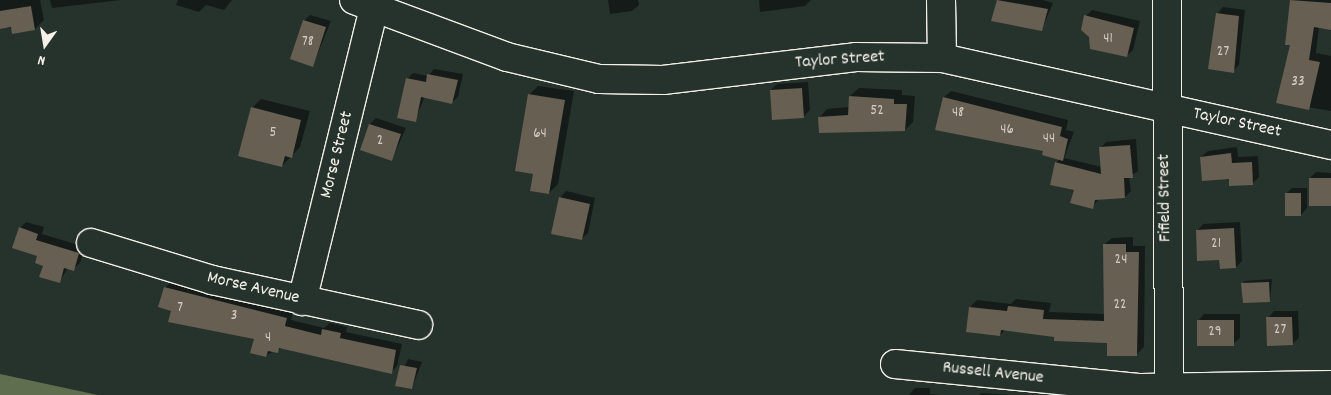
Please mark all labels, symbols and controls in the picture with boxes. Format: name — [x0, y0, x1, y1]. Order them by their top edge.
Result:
north arrow — [20, 20, 70, 70]
house number: 41 — [1103, 31, 1113, 49]
house number: 78 — [302, 34, 314, 52]
house number: 27 — [1217, 44, 1229, 62]
street label: Taylor Street — [794, 47, 886, 75]
text: N — [36, 49, 47, 70]
house number: 33 — [1291, 74, 1305, 92]
house number: 52 — [870, 103, 884, 121]
street label: Taylor Street — [1191, 104, 1283, 144]
house number: 48 — [952, 105, 964, 123]
street label: Morse Street — [317, 109, 359, 201]
house number: 46 — [1000, 122, 1014, 140]
house number: 5 — [270, 125, 276, 143]
house number: 64 — [533, 126, 547, 144]
house number: 44 — [1043, 131, 1055, 149]
house number: 2 — [377, 133, 383, 151]
street label: Fifield Street — [1154, 154, 1178, 242]
house number: 21 — [1211, 236, 1221, 254]
house number: 24 — [1115, 252, 1127, 270]
street label: Morse Avenue — [205, 268, 301, 310]
house number: 22 — [1113, 297, 1127, 315]
house number: 7 — [177, 300, 183, 318]
house number: 3 — [231, 308, 237, 326]
house number: 27 — [1274, 322, 1286, 340]
house number: 29 — [1208, 324, 1222, 342]
house number: 4 — [265, 330, 271, 348]
street label: Russell Avenue — [941, 358, 1045, 390]

